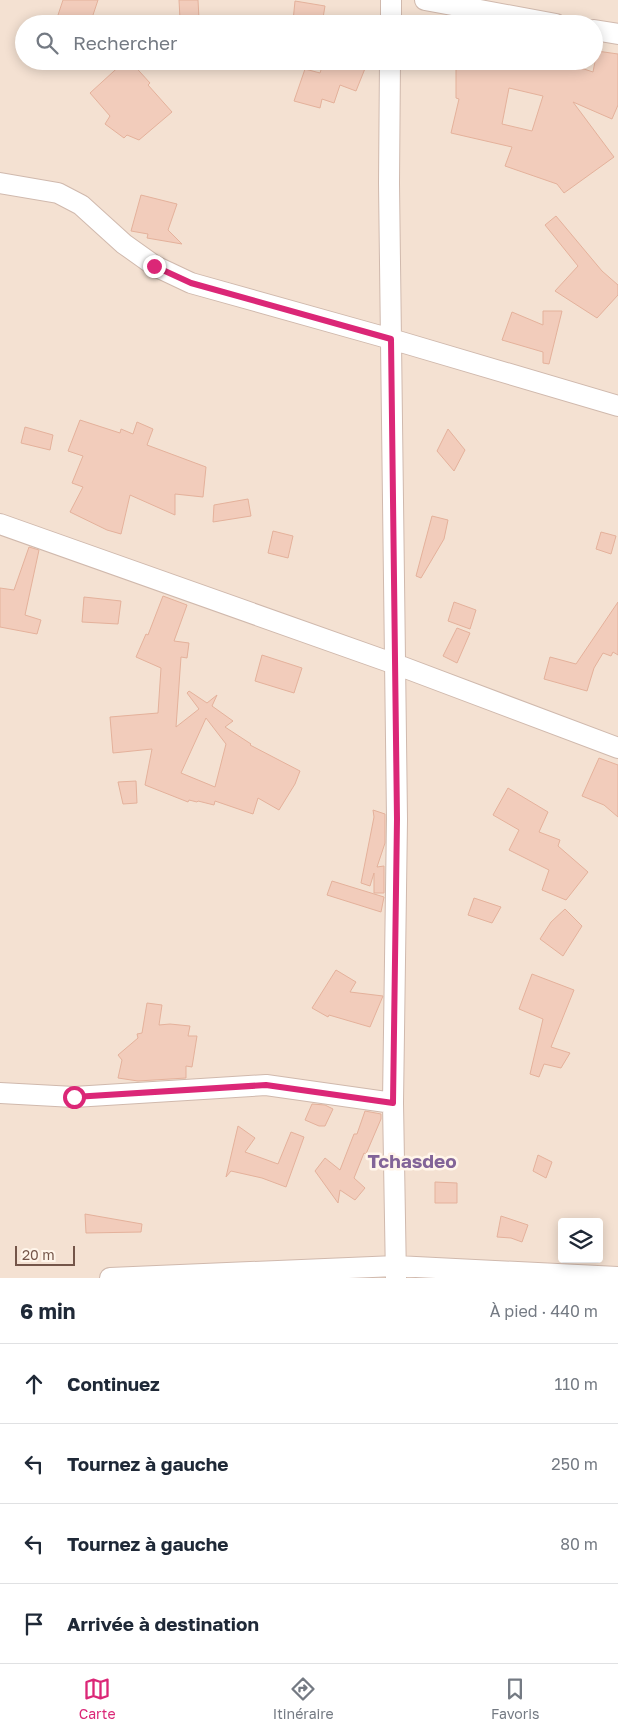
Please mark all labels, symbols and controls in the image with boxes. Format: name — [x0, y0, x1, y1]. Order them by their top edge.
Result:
search box — [15, 15, 603, 70]
icon: search — [33, 29, 61, 57]
text: Rechercher — [73, 31, 178, 54]
route end — [143, 255, 166, 278]
route start — [63, 1086, 86, 1109]
district label: Tchasdeo — [367, 1149, 457, 1172]
map controls — [558, 1218, 603, 1263]
button: layers — [558, 1218, 603, 1263]
scale bar — [15, 1243, 75, 1266]
text: 20 m — [22, 1246, 55, 1263]
text: 6 min — [20, 1298, 75, 1324]
text: À pied · 440 m — [490, 1301, 598, 1321]
icon: ahead — [20, 1370, 48, 1398]
text: Continuez — [67, 1372, 160, 1395]
text: 110 m — [554, 1374, 598, 1394]
icon: left — [20, 1450, 48, 1478]
text: Tournez à gauche — [67, 1452, 228, 1475]
text: 250 m — [551, 1454, 598, 1474]
icon: left — [20, 1530, 48, 1558]
text: Tournez à gauche — [67, 1532, 228, 1555]
text: 80 m — [560, 1534, 598, 1554]
icon: arrive — [20, 1610, 48, 1638]
text: Arrivée à destination — [67, 1612, 259, 1635]
tab: Carte — [79, 1675, 116, 1722]
tab: Itinéraire — [273, 1675, 334, 1722]
tab: Favoris — [491, 1675, 539, 1722]

